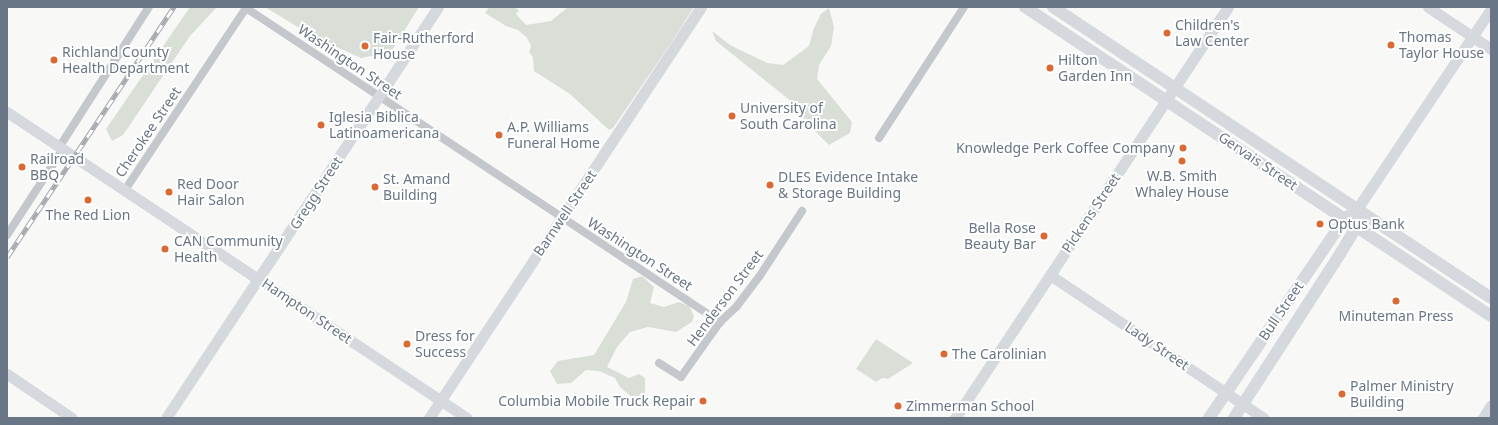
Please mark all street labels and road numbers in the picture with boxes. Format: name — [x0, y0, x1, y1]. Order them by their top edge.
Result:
street label: Washington Street — [295, 21, 405, 103]
street label: Cherokee Street — [112, 84, 184, 180]
street label: Gervais Street — [1215, 128, 1301, 194]
street label: Gregg Street — [286, 153, 346, 233]
street label: Barnwell Street — [530, 167, 600, 259]
street label: Pickens Street — [1058, 170, 1124, 256]
street label: Washington Street — [584, 214, 696, 294]
street label: Henderson Street — [683, 247, 767, 349]
street label: Hampton Street — [259, 275, 355, 347]
street label: Bull Street — [1255, 278, 1307, 344]
street label: Lady Street — [1122, 318, 1192, 374]

